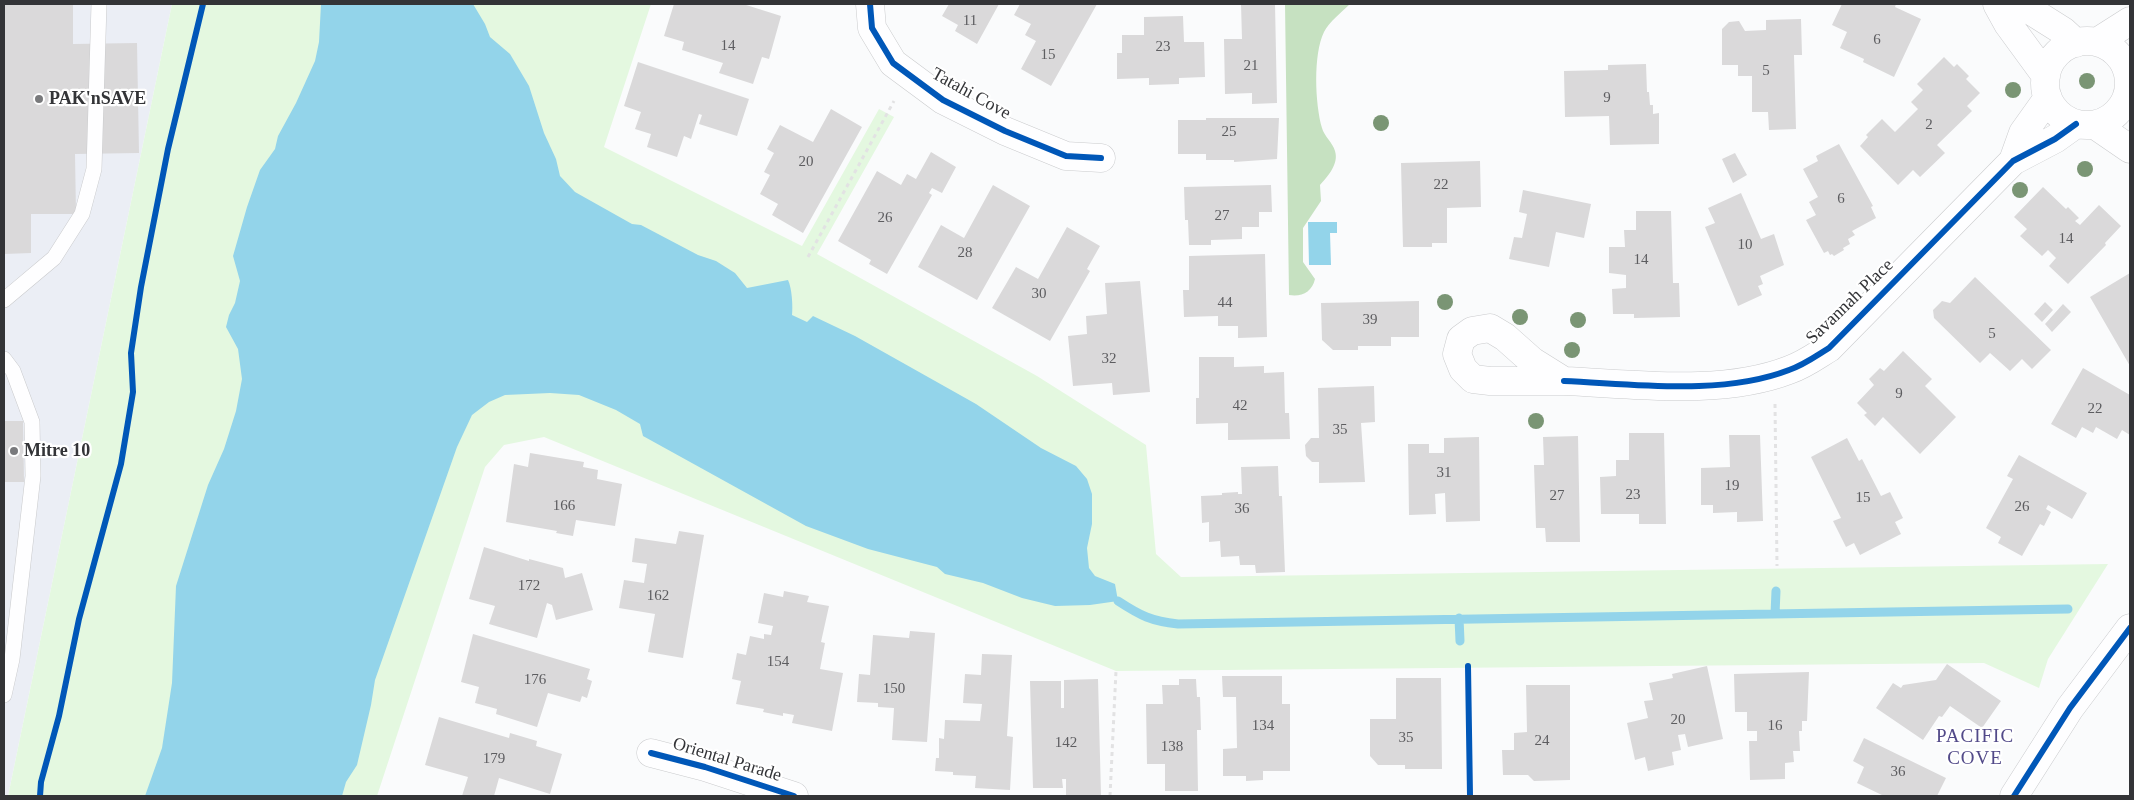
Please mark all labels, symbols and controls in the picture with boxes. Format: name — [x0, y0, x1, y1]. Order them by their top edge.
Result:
house number: 11 — [963, 12, 977, 30]
house number: 6 — [1873, 31, 1881, 49]
house number: 14 — [720, 37, 736, 55]
house number: 23 — [1156, 38, 1170, 56]
house number: 15 — [1040, 46, 1056, 64]
house number: 21 — [1244, 57, 1258, 75]
house number: 5 — [1762, 62, 1770, 80]
street label: Tatahi Cove — [928, 63, 1014, 125]
place label: PAK'nSAVE — [49, 88, 146, 110]
house number: 9 — [1603, 89, 1611, 107]
marker: PAK'nSAVE — [33, 93, 45, 105]
house number: 2 — [1925, 116, 1933, 134]
house number: 25 — [1222, 123, 1236, 141]
house number: 20 — [798, 153, 814, 171]
house number: 22 — [1434, 176, 1448, 194]
house number: 6 — [1837, 190, 1845, 208]
house number: 27 — [1214, 207, 1230, 225]
house number: 26 — [878, 209, 892, 227]
house number: 14 — [2058, 230, 2074, 248]
house number: 10 — [1738, 236, 1752, 254]
house number: 28 — [958, 244, 972, 262]
house number: 14 — [1634, 251, 1648, 269]
street label: Savannah Place — [1802, 255, 1898, 349]
house number: 30 — [1032, 285, 1046, 303]
house number: 44 — [1218, 294, 1232, 312]
house number: 39 — [1362, 311, 1378, 329]
house number: 5 — [1988, 325, 1996, 343]
house number: 32 — [1102, 350, 1116, 368]
house number: 9 — [1895, 385, 1903, 403]
house number: 42 — [1232, 397, 1248, 415]
house number: 22 — [2088, 400, 2102, 418]
house number: 35 — [1332, 421, 1348, 439]
place label: Mitre 10 — [24, 440, 90, 462]
marker: Mitre 10 — [8, 445, 20, 457]
house number: 31 — [1436, 464, 1452, 482]
house number: 19 — [1724, 477, 1740, 495]
house number: 23 — [1626, 486, 1640, 504]
house number: 27 — [1550, 487, 1564, 505]
house number: 15 — [1856, 489, 1870, 507]
house number: 166 — [553, 497, 575, 515]
house number: 26 — [2014, 498, 2030, 516]
house number: 36 — [1234, 500, 1250, 518]
house number: 172 — [518, 577, 540, 595]
house number: 162 — [647, 587, 669, 605]
house number: 154 — [767, 653, 789, 671]
house number: 176 — [524, 671, 546, 689]
house number: 150 — [883, 680, 905, 698]
house number: 20 — [1670, 711, 1686, 729]
house number: 134 — [1252, 717, 1274, 735]
house number: 16 — [1768, 717, 1782, 735]
district label: PACIFIC COVE — [1935, 726, 2015, 770]
house number: 35 — [1398, 729, 1414, 747]
house number: 24 — [1534, 732, 1550, 750]
street label: Oriental Parade — [670, 733, 784, 787]
house number: 142 — [1055, 734, 1077, 752]
house number: 138 — [1161, 738, 1183, 756]
house number: 179 — [483, 750, 505, 768]
house number: 36 — [1890, 763, 1906, 781]

